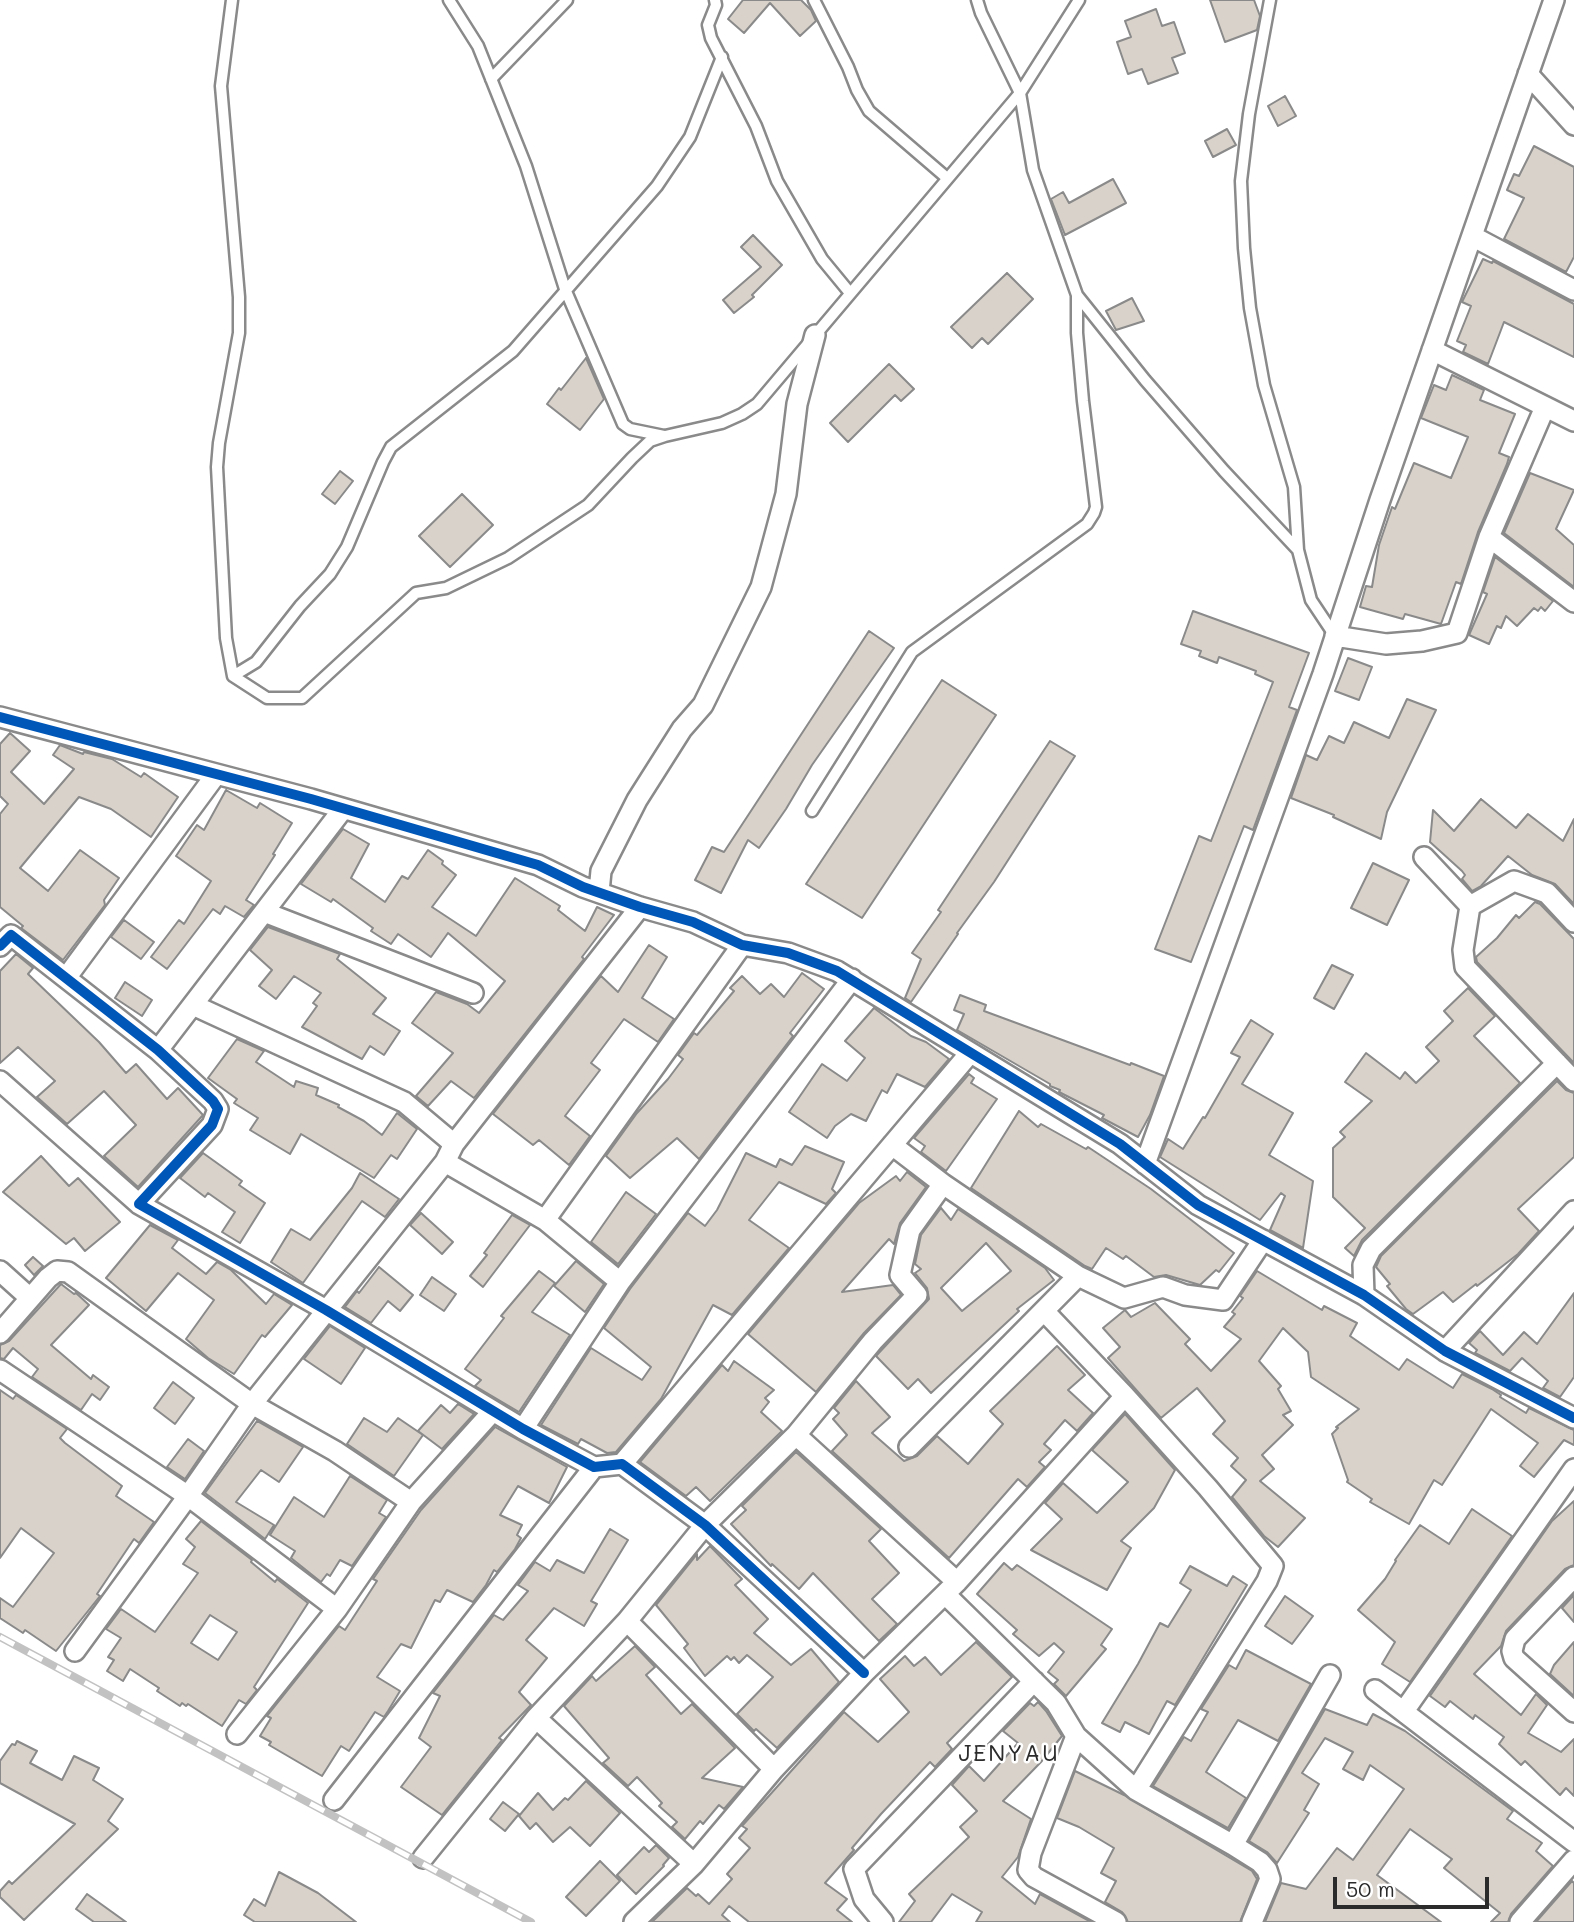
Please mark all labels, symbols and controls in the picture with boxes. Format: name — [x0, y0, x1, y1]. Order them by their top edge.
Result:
district label: JENYAU — [959, 1740, 1059, 1768]
scale bar — [1336, 1862, 1492, 1906]
text: 50 m — [1346, 1875, 1395, 1902]

